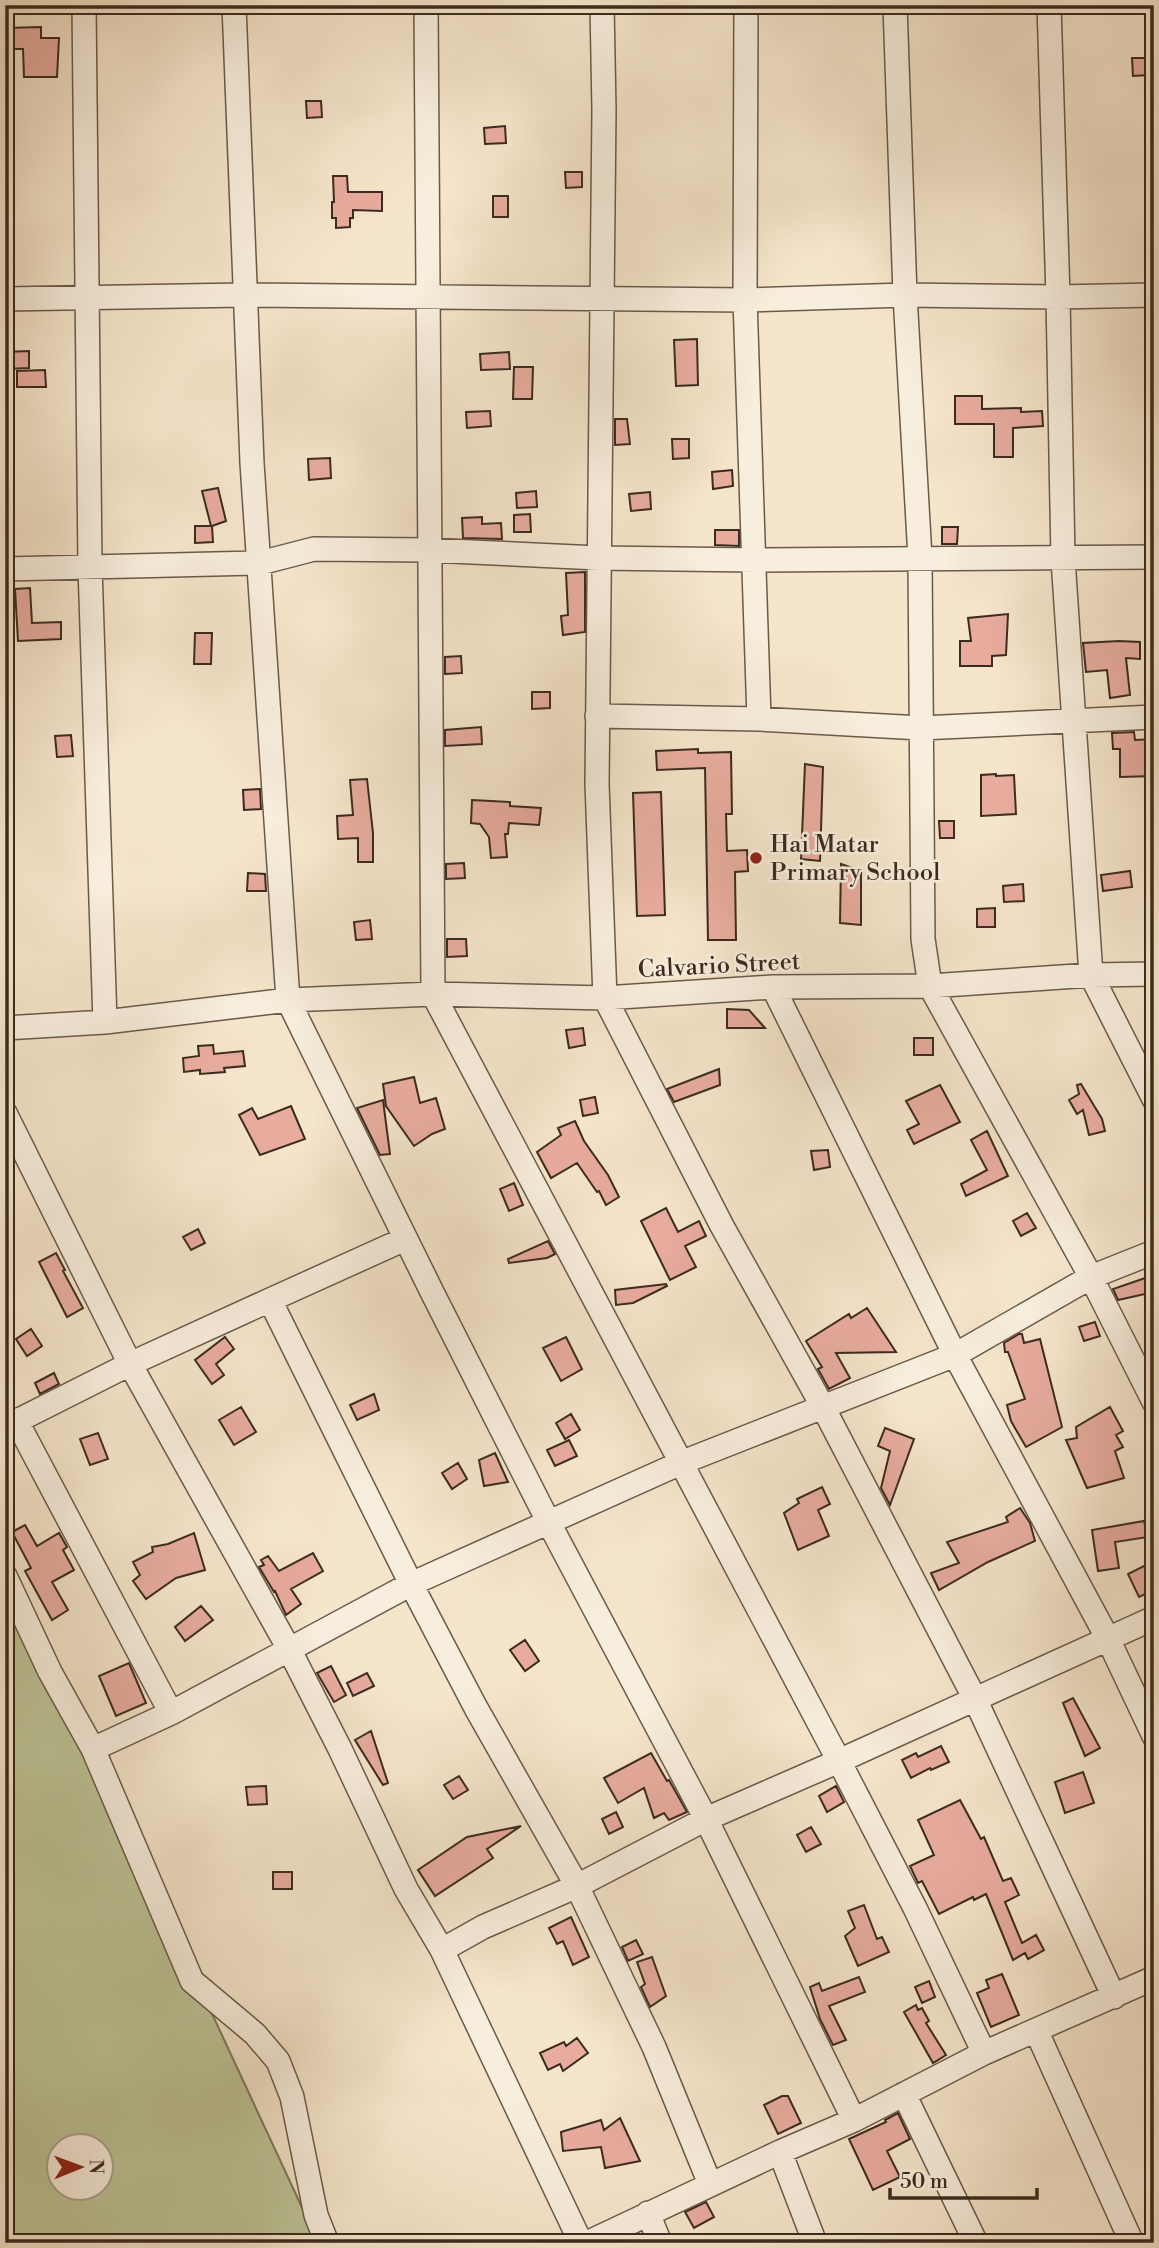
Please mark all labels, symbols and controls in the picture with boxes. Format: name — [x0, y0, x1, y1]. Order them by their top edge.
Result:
place label: Hai Matar Primary School — [770, 830, 940, 888]
marker: Hai Matar Primary School — [748, 850, 764, 866]
street label: Calvario Street — [637, 947, 801, 985]
north arrow — [46, 2132, 116, 2202]
scale bar — [890, 2157, 1036, 2201]
text: N — [84, 2159, 108, 2174]
text: 50 m — [900, 2169, 948, 2195]

